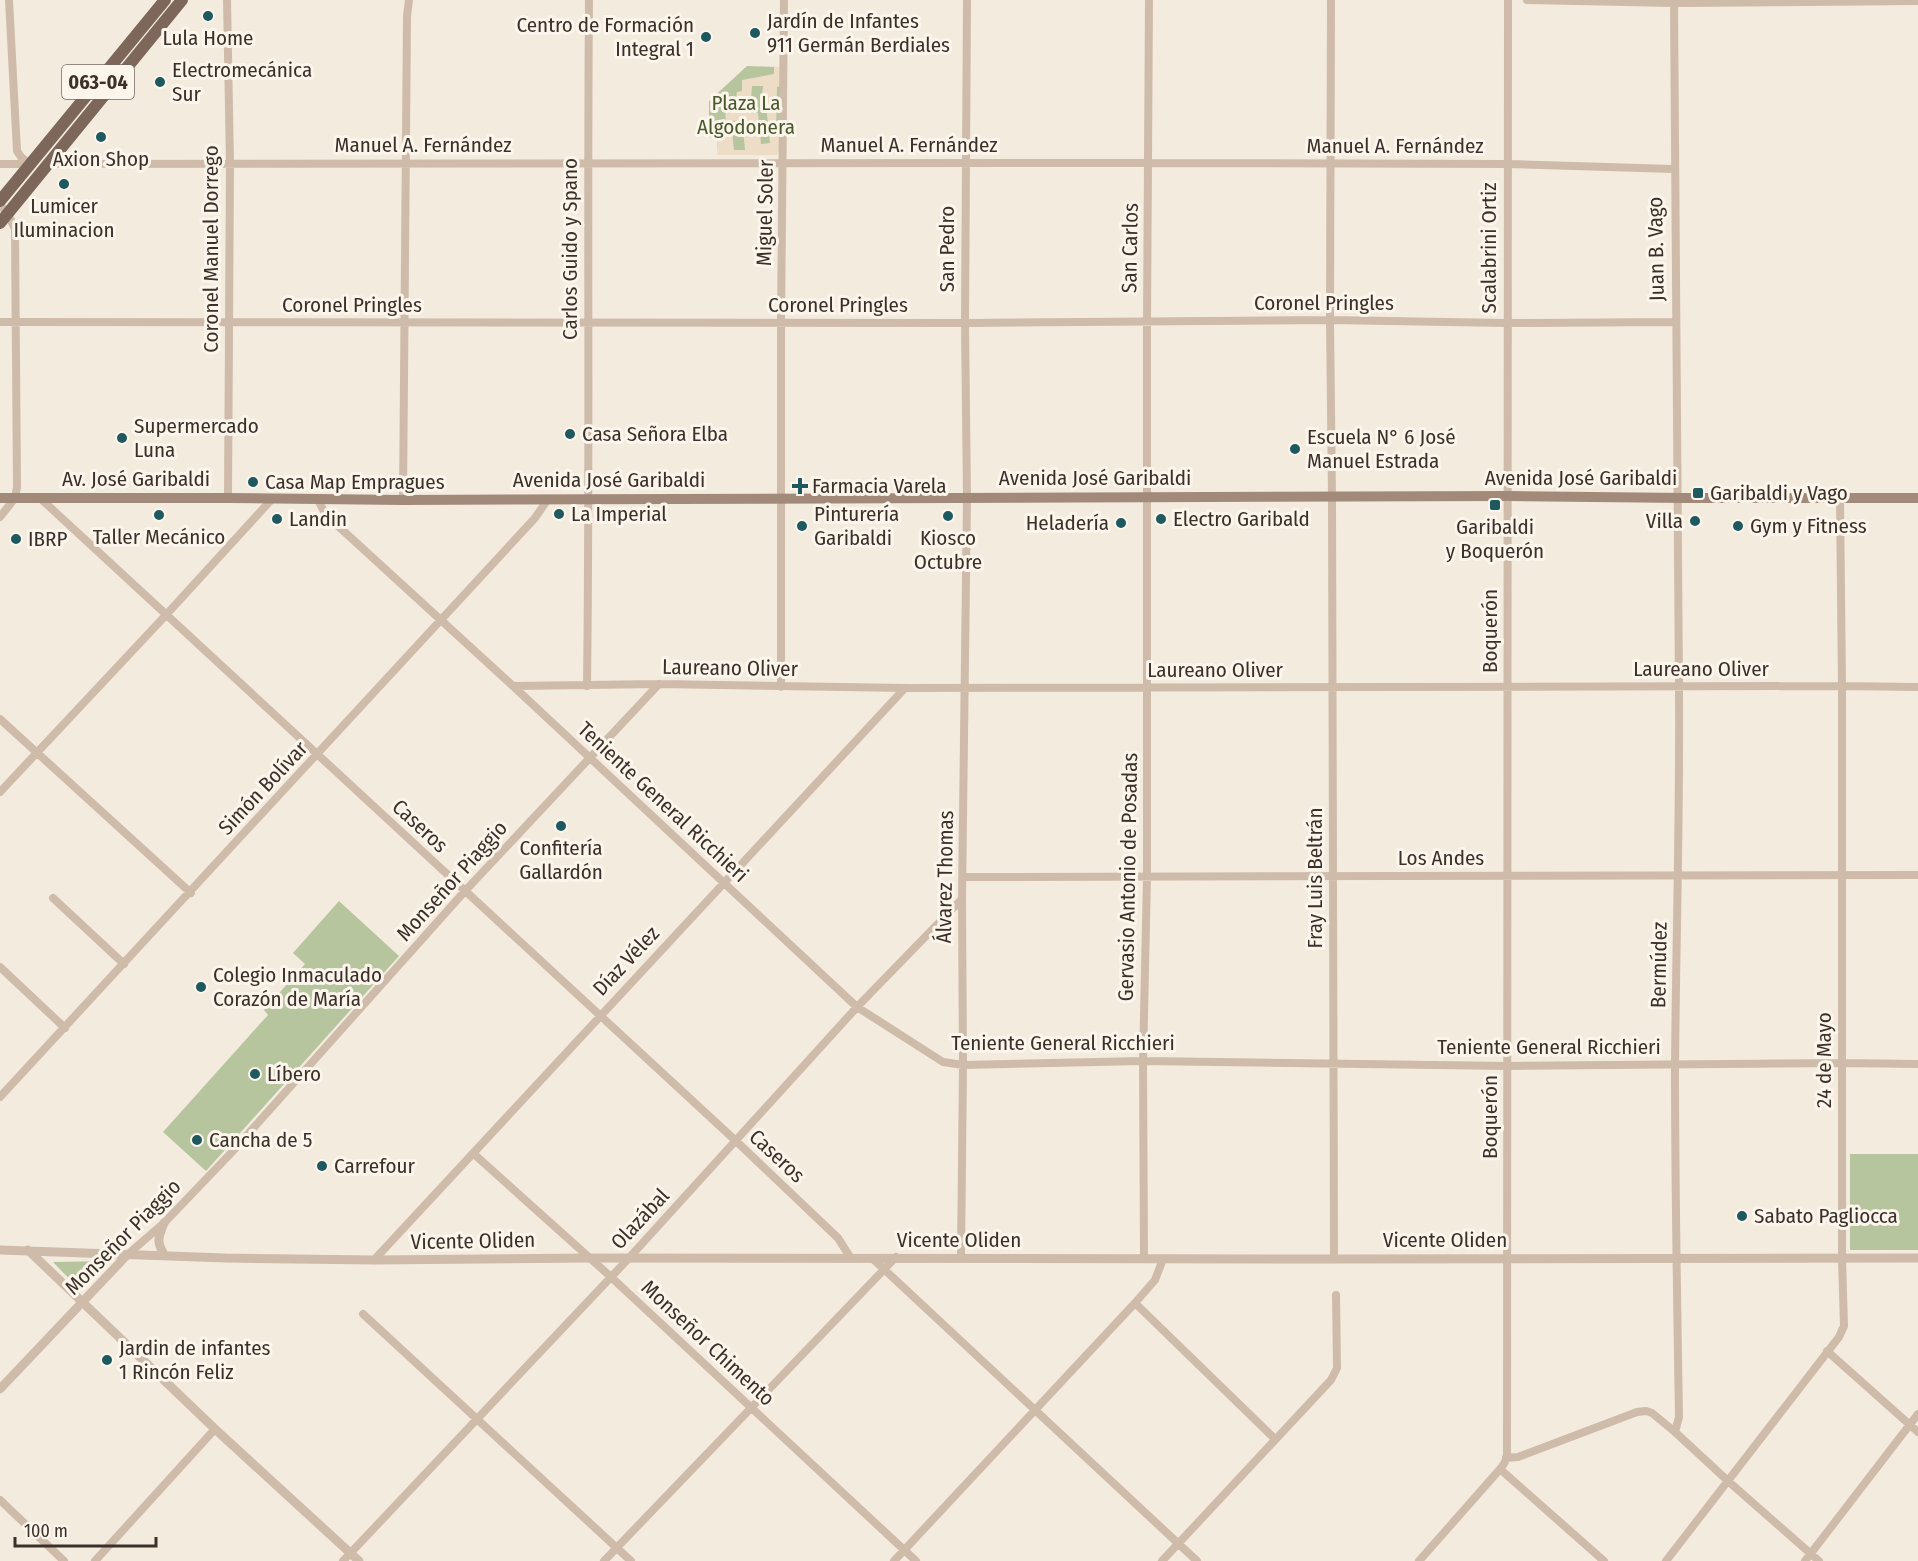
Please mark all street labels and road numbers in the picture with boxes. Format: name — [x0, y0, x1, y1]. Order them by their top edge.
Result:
road number: 063-04 — [62, 65, 134, 99]
street label: Manuel A. Fernández — [334, 132, 512, 158]
street label: Manuel A. Fernández — [820, 132, 998, 158]
street label: Manuel A. Fernández — [1306, 133, 1484, 159]
street label: Coronel Manuel Dorrego — [198, 145, 224, 353]
street label: Carlos Guido y Spano — [557, 158, 583, 340]
street label: Miguel Soler — [751, 159, 779, 266]
street label: Scalabrini Ortiz — [1476, 182, 1502, 314]
street label: Juan B. Vago — [1642, 197, 1670, 301]
street label: San Carlos — [1116, 203, 1144, 293]
street label: San Pedro — [934, 206, 960, 292]
street label: Coronel Pringles — [1254, 290, 1394, 316]
street label: Coronel Pringles — [282, 292, 422, 318]
street label: Coronel Pringles — [768, 292, 908, 318]
street label: Avenida José Garibaldi — [999, 465, 1191, 491]
street label: Avenida José Garibaldi — [1485, 465, 1677, 491]
street label: Av. José Garibaldi — [62, 466, 210, 492]
street label: Avenida José Garibaldi — [513, 467, 705, 493]
street label: Boquerón — [1477, 589, 1503, 673]
street label: Laureano Oliver — [662, 654, 799, 682]
street label: Laureano Oliver — [1633, 656, 1770, 682]
street label: Laureano Oliver — [1147, 657, 1284, 683]
street label: Teniente General Ricchieri — [572, 716, 754, 888]
street label: Simón Bolívar — [213, 735, 314, 840]
street label: Gervasio Antonio de Posadas — [1113, 752, 1143, 1002]
street label: Caseros — [387, 794, 453, 858]
street label: Fray Luis Beltrán — [1302, 808, 1328, 948]
street label: Álvarez Thomas — [931, 810, 959, 944]
street label: Monseñor Piaggio — [391, 815, 513, 947]
street label: Los Andes — [1398, 845, 1484, 871]
street label: Díaz Vélez — [587, 921, 665, 1001]
street label: Bermúdez — [1645, 922, 1673, 1008]
street label: 24 de Mayo — [1811, 1012, 1837, 1108]
street label: Teniente General Ricchieri — [951, 1030, 1175, 1056]
street label: Teniente General Ricchieri — [1437, 1034, 1661, 1060]
street label: Boquerón — [1477, 1075, 1503, 1159]
street label: Caseros — [744, 1124, 810, 1188]
street label: Monseñor Piaggio — [60, 1174, 186, 1300]
street label: Olazábal — [605, 1183, 675, 1255]
street label: Vicente Oliden — [410, 1227, 536, 1255]
street label: Vicente Oliden — [897, 1227, 1021, 1253]
street label: Vicente Oliden — [1383, 1227, 1507, 1253]
street label: Monseñor Chimento — [636, 1275, 780, 1411]

